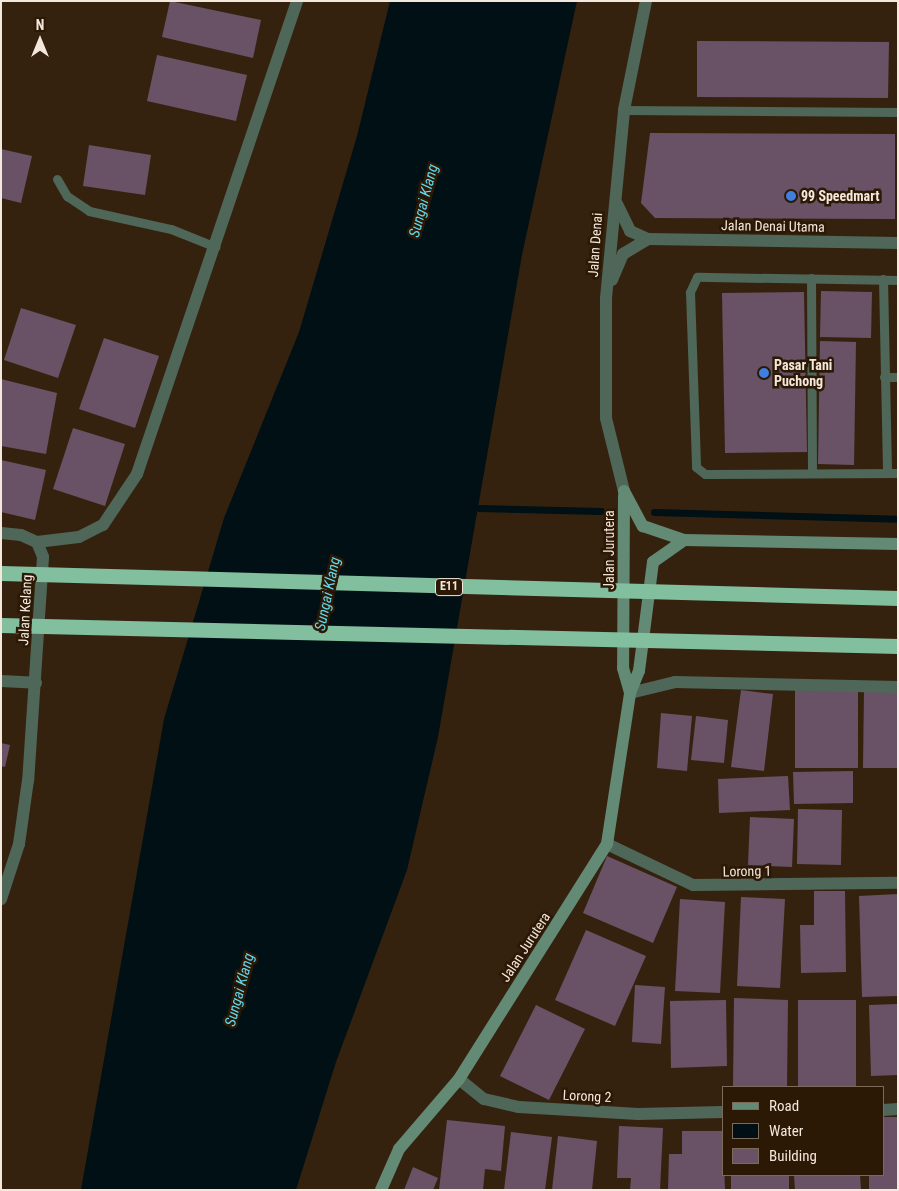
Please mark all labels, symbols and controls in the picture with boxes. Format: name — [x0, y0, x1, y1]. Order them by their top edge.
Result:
north arrow — [15, 15, 65, 65]
text: N — [36, 17, 44, 33]
water label: Sungai Klang — [406, 162, 442, 240]
place label: 99 Speedmart — [801, 188, 879, 204]
marker: 99 Speedmart — [785, 190, 797, 202]
street label: Jalan Denai — [584, 212, 606, 278]
street label: Jalan Denai Utama — [721, 217, 825, 235]
place label: Pasar Tani Puchong — [774, 357, 833, 390]
marker: Pasar Tani Puchong — [758, 367, 770, 379]
street label: Jalan Jurutera — [601, 510, 617, 590]
water label: Sungai Klang — [311, 555, 345, 633]
street label: Jalan Kelang — [15, 574, 35, 646]
road number: E11 — [434, 578, 464, 596]
street label: Lorong 1 — [723, 862, 771, 880]
street label: Jalan Jurutera — [496, 909, 554, 985]
water label: Sungai Klang — [222, 951, 258, 1029]
street label: Lorong 2 — [562, 1086, 612, 1106]
legend — [722, 1086, 884, 1176]
text: Road — [769, 1097, 799, 1115]
text: Water — [769, 1122, 803, 1140]
text: Building — [769, 1147, 817, 1165]

